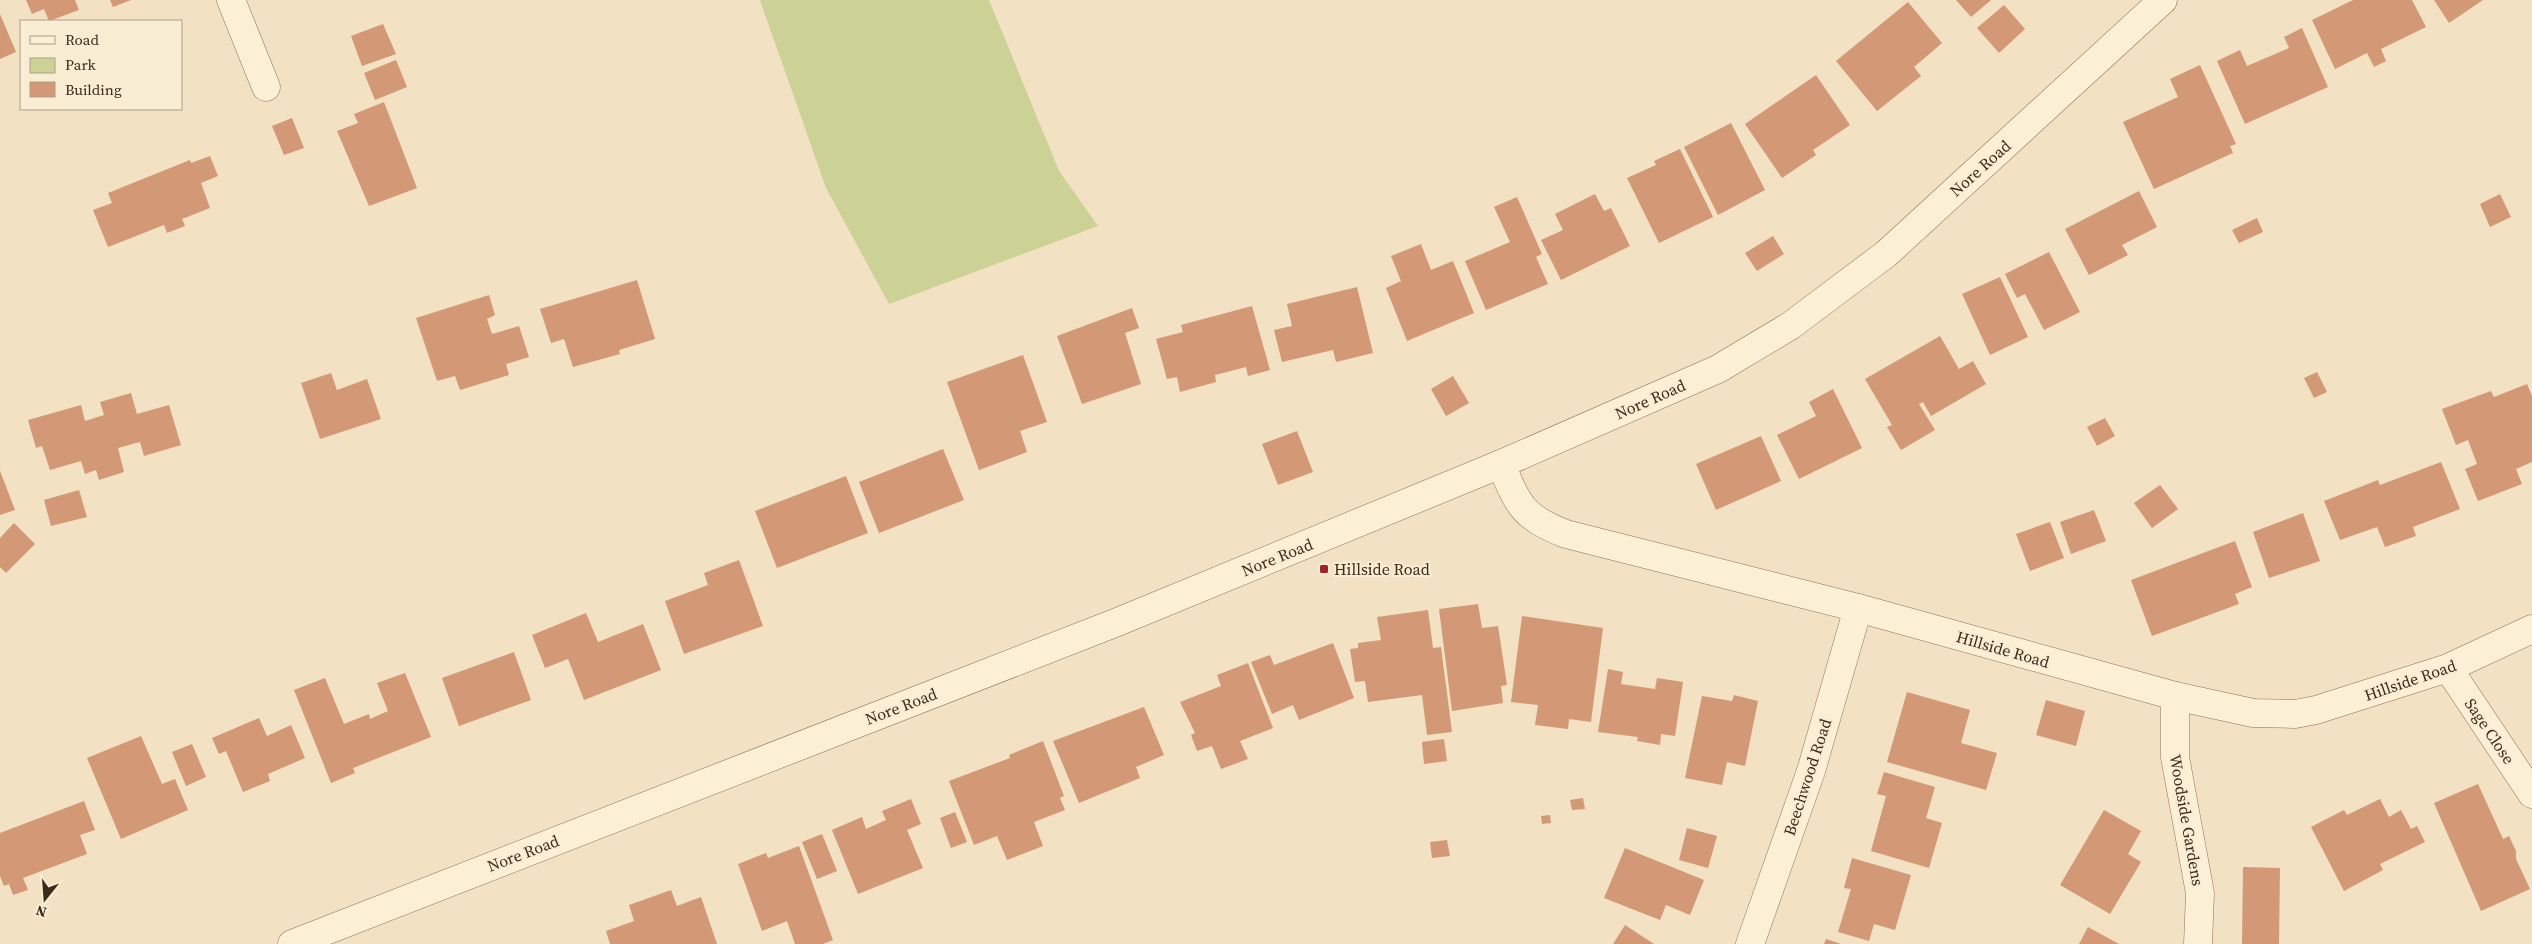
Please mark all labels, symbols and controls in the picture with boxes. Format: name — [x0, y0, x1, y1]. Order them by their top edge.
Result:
legend — [20, 20, 182, 110]
text: Road — [65, 29, 99, 50]
text: Park — [65, 54, 97, 75]
text: Building — [65, 79, 122, 100]
street label: Nore Road — [1945, 135, 2015, 201]
street label: Nore Road — [1611, 374, 1689, 424]
street label: Nore Road — [1238, 533, 1316, 581]
place label: Hillside Road — [1334, 558, 1430, 580]
marker: Hillside Road — [1318, 563, 1330, 575]
street label: Hillside Road — [1954, 625, 2052, 673]
street label: Hillside Road — [2361, 654, 2459, 706]
street label: Nore Road — [862, 682, 940, 730]
street label: Sage Close — [2460, 694, 2520, 768]
street label: Beechwood Road — [1778, 716, 1836, 838]
street label: Woodside Gardens — [2165, 753, 2209, 887]
street label: Nore Road — [484, 829, 562, 877]
north arrow — [20, 874, 70, 924]
text: N — [33, 900, 49, 922]

